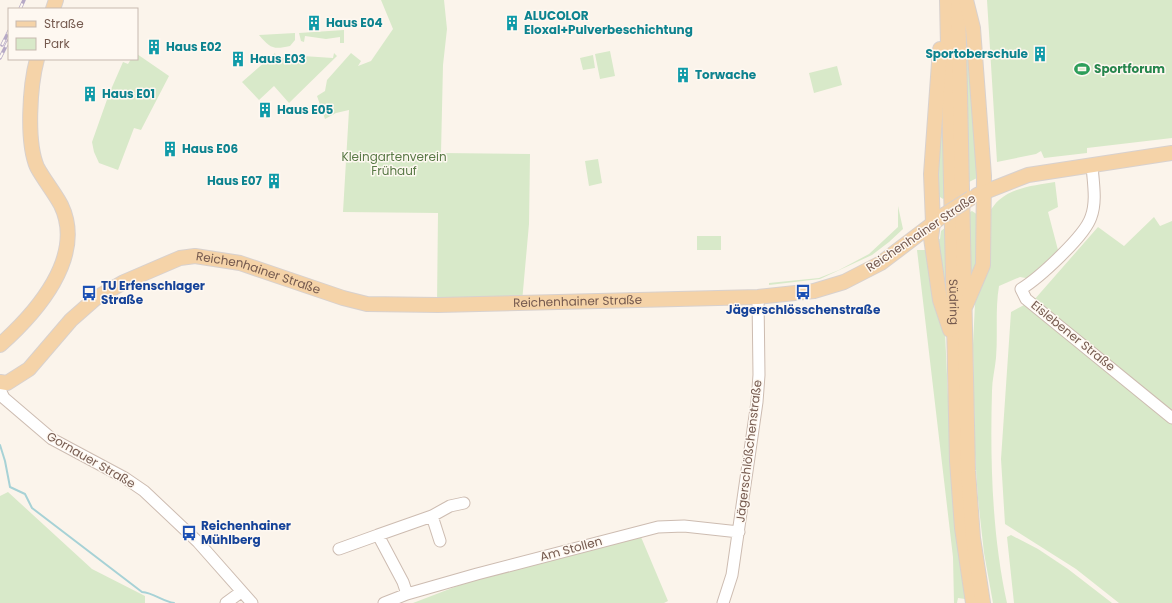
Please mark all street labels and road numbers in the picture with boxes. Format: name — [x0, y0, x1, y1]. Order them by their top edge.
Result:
street label: Reichenhainer Straße — [863, 189, 979, 276]
street label: Reichenhainer Straße — [195, 247, 323, 298]
street label: Südring — [945, 279, 963, 325]
street label: Reichenhainer Straße — [513, 291, 642, 311]
street label: Eislebener Straße — [1028, 296, 1119, 375]
street label: Jägerschlößchenstraße — [731, 379, 766, 523]
street label: Gornauer Straße — [44, 427, 139, 492]
street label: Am Stollen — [538, 532, 604, 565]

